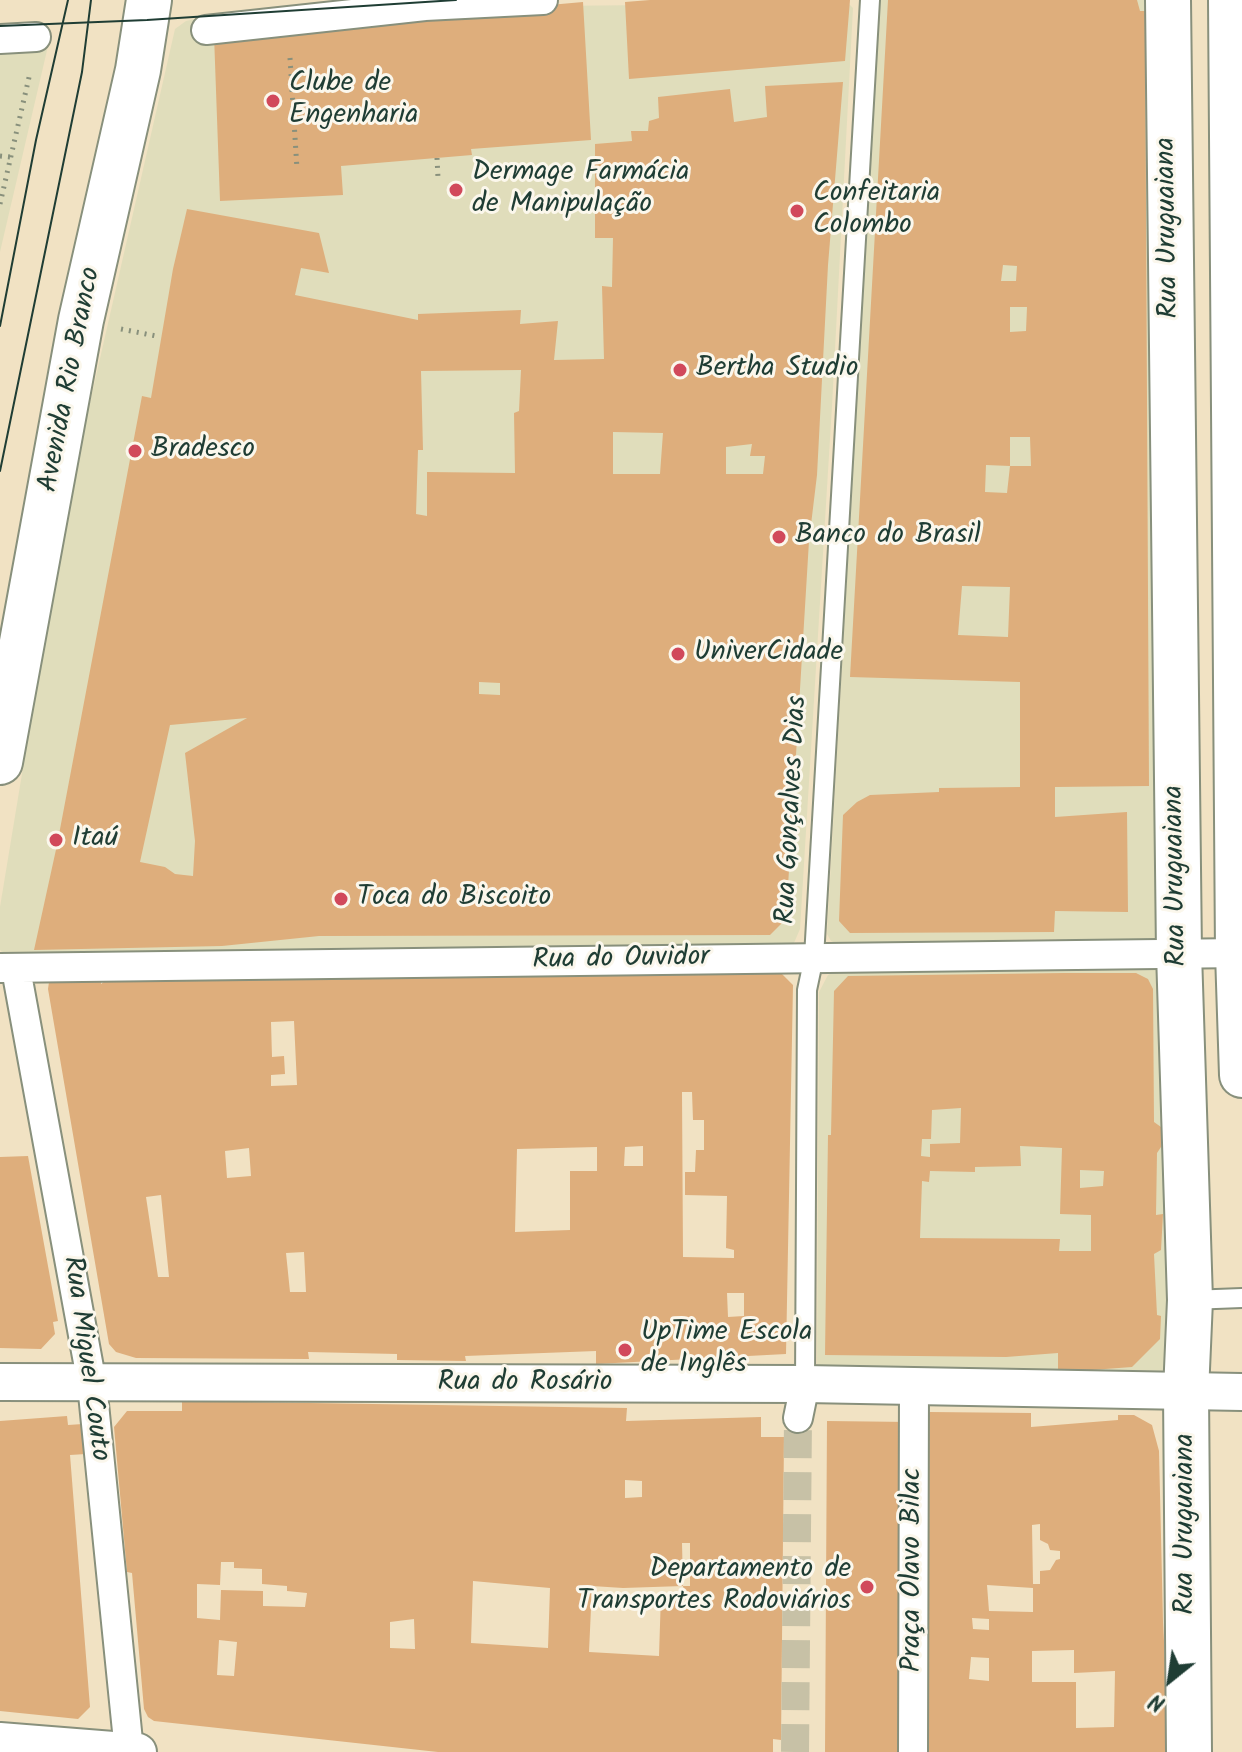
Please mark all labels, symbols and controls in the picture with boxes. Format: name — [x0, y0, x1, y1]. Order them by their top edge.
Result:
place label: Clube de Engenharia — [289, 68, 418, 134]
marker: Clube de Engenharia — [264, 92, 282, 110]
street label: Rua Uruguaiana — [1152, 137, 1188, 319]
place label: Dermage Farmácia de Manipulação — [472, 157, 689, 223]
place label: Confeitaria Colombo — [813, 178, 940, 244]
marker: Dermage Farmácia de Manipulação — [447, 181, 465, 199]
marker: Confeitaria Colombo — [788, 202, 806, 220]
street label: Avenida Rio Branco — [34, 265, 110, 495]
place label: Bertha Studio — [696, 353, 858, 387]
marker: Bertha Studio — [671, 361, 689, 379]
place label: Bradesco — [151, 434, 255, 468]
marker: Bradesco — [126, 442, 144, 460]
place label: Banco do Brasil — [795, 520, 981, 554]
marker: Banco do Brasil — [770, 528, 788, 546]
place label: UniverCidade — [694, 637, 843, 671]
marker: UniverCidade — [669, 645, 687, 663]
street label: Rua Gonçalves Dias — [771, 695, 817, 925]
street label: Rua Uruguaiana — [1160, 785, 1196, 967]
place label: Itaú — [72, 823, 118, 857]
marker: Itaú — [47, 831, 65, 849]
place label: Toca do Biscoito — [357, 882, 551, 916]
marker: Toca do Biscoito — [332, 890, 350, 908]
street label: Rua do Ouvidor — [532, 943, 710, 979]
street label: Rua Miguel Couto — [53, 1254, 115, 1464]
place label: UpTime Escola de Inglês — [641, 1317, 812, 1383]
marker: UpTime Escola de Inglês — [616, 1341, 634, 1359]
street label: Rua do Rosário — [438, 1367, 612, 1401]
street label: Rua Uruguaiana — [1170, 1433, 1204, 1615]
street label: Praça Olavo Bilac — [897, 1468, 931, 1672]
place label: Departamento de Transportes Rodoviários — [577, 1554, 851, 1620]
marker: Departamento de Transportes Rodoviários — [858, 1578, 876, 1596]
north arrow — [1130, 1640, 1210, 1720]
text: N — [1143, 1683, 1173, 1720]

